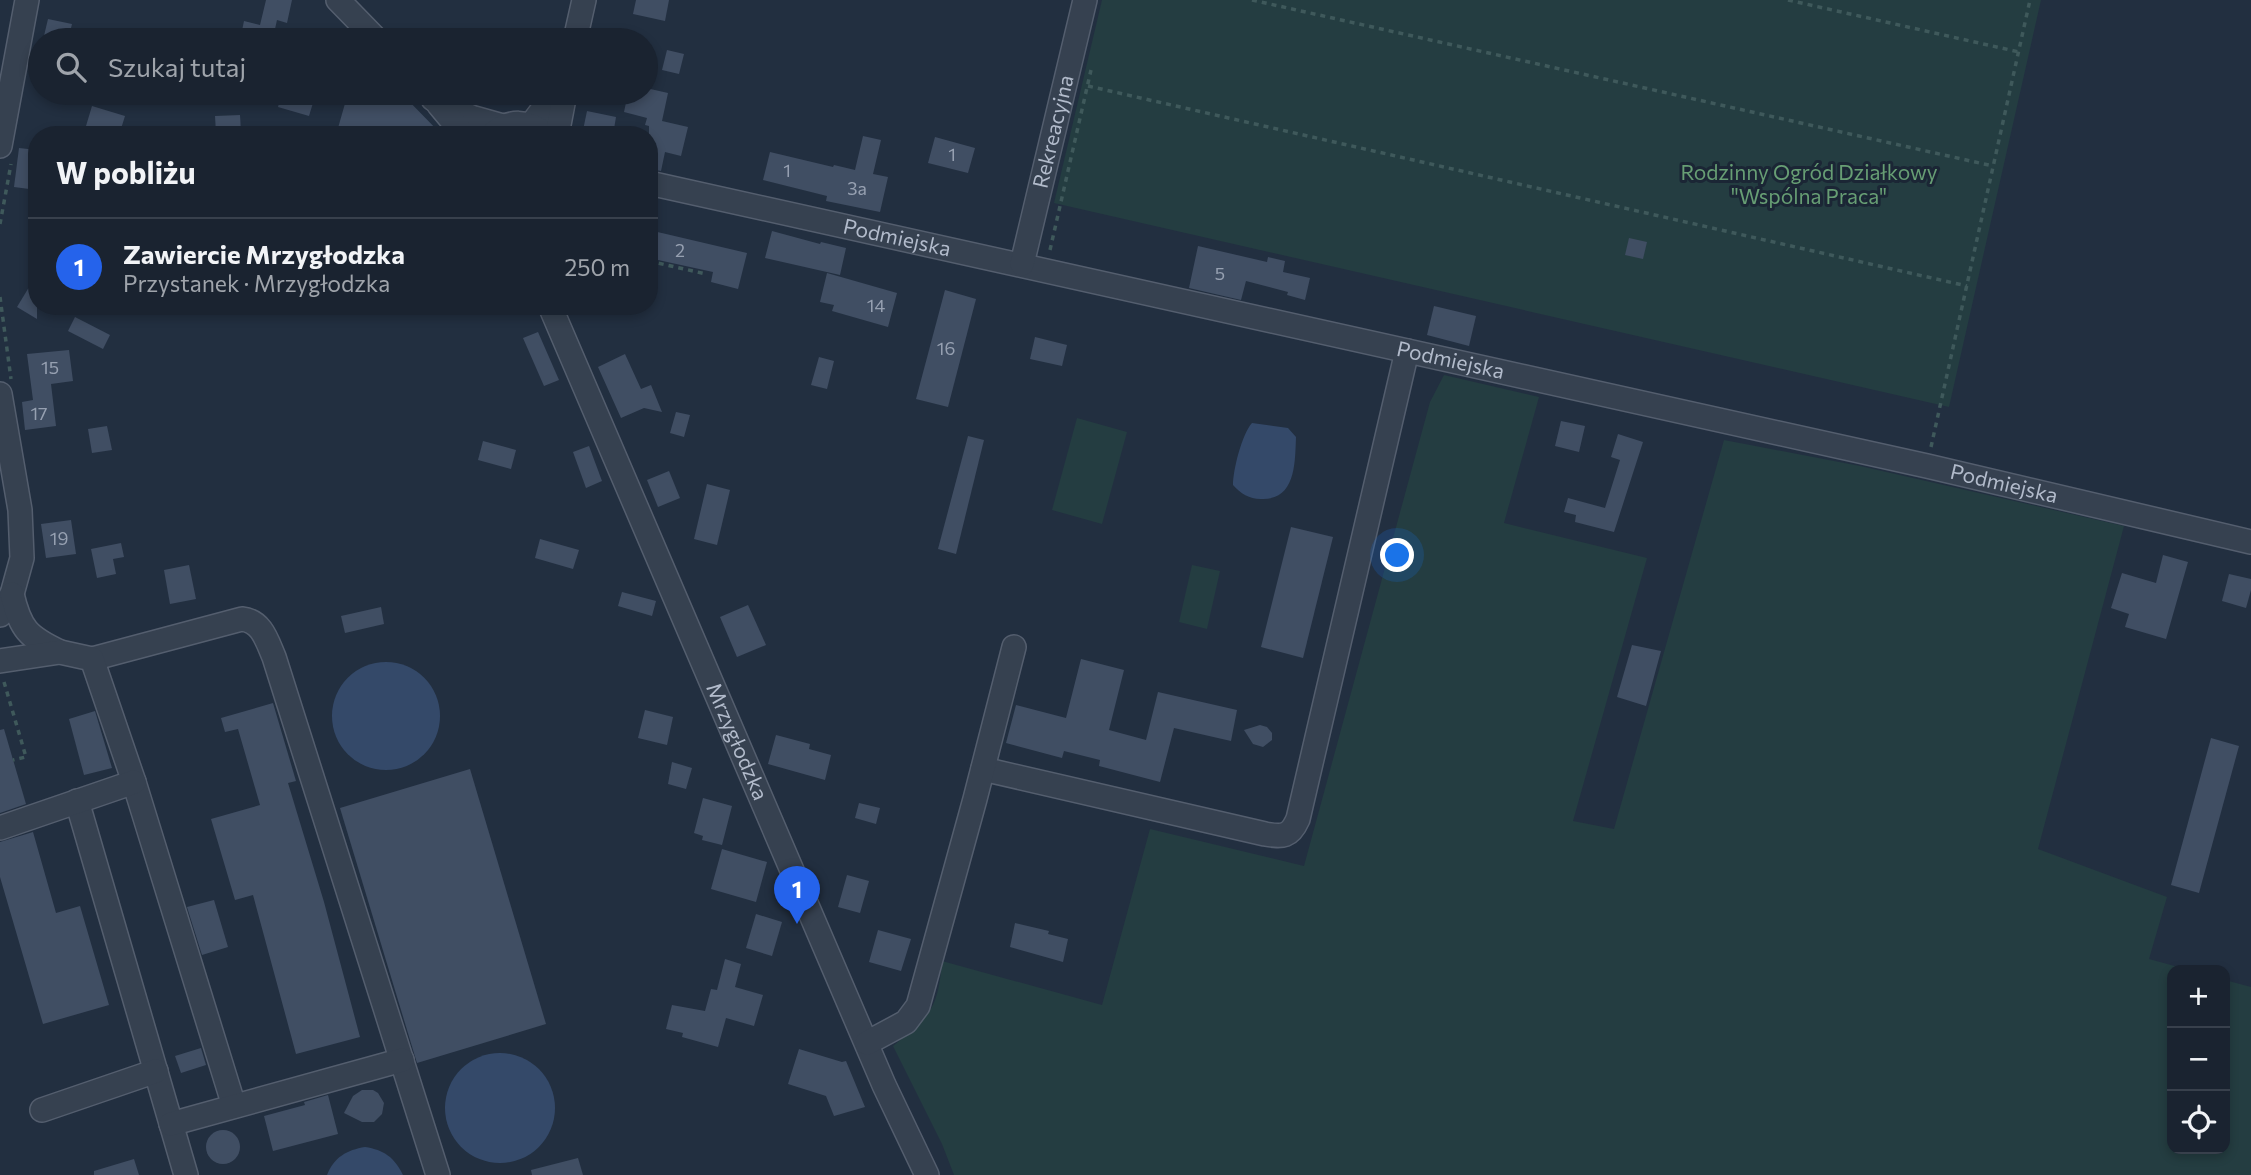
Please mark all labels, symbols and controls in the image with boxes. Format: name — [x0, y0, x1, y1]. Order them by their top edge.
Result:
search box — [28, 28, 658, 105]
icon: search — [52, 48, 90, 86]
text: Szukaj tutaj — [108, 51, 246, 82]
street label: Rekreacyjna — [1027, 72, 1078, 190]
house number: 1 — [948, 143, 956, 165]
text: W pobliżu — [56, 153, 196, 190]
house number: 1 — [783, 159, 791, 181]
park label: Rodzinny Ogród Działkowy "Wspólna Praca" — [1680, 159, 1938, 208]
house number: 3a — [847, 177, 867, 199]
street label: Podmiejska — [841, 212, 954, 261]
text: Zawiercie Mrzygłodzka — [123, 238, 405, 269]
house number: 2 — [675, 239, 685, 261]
text: 1 — [74, 253, 84, 281]
text: 250 m — [565, 253, 630, 281]
house number: 5 — [1215, 262, 1225, 284]
text: Przystanek · Mrzygłodzka — [123, 269, 390, 297]
house number: 14 — [867, 294, 885, 316]
street label: Podmiejska — [1395, 335, 1507, 383]
house number: 16 — [937, 337, 955, 359]
house number: 15 — [41, 356, 59, 378]
house number: 17 — [30, 402, 48, 424]
street label: Podmiejska — [1948, 458, 2061, 507]
house number: 19 — [50, 527, 68, 549]
your location — [1380, 538, 1414, 572]
street label: Mrzygłodzka — [702, 679, 774, 803]
pin: 1 — [774, 866, 820, 924]
map controls — [2167, 965, 2230, 1154]
button: + — [2167, 965, 2230, 1028]
button: − — [2167, 1028, 2230, 1091]
button: locate — [2167, 1091, 2230, 1154]

